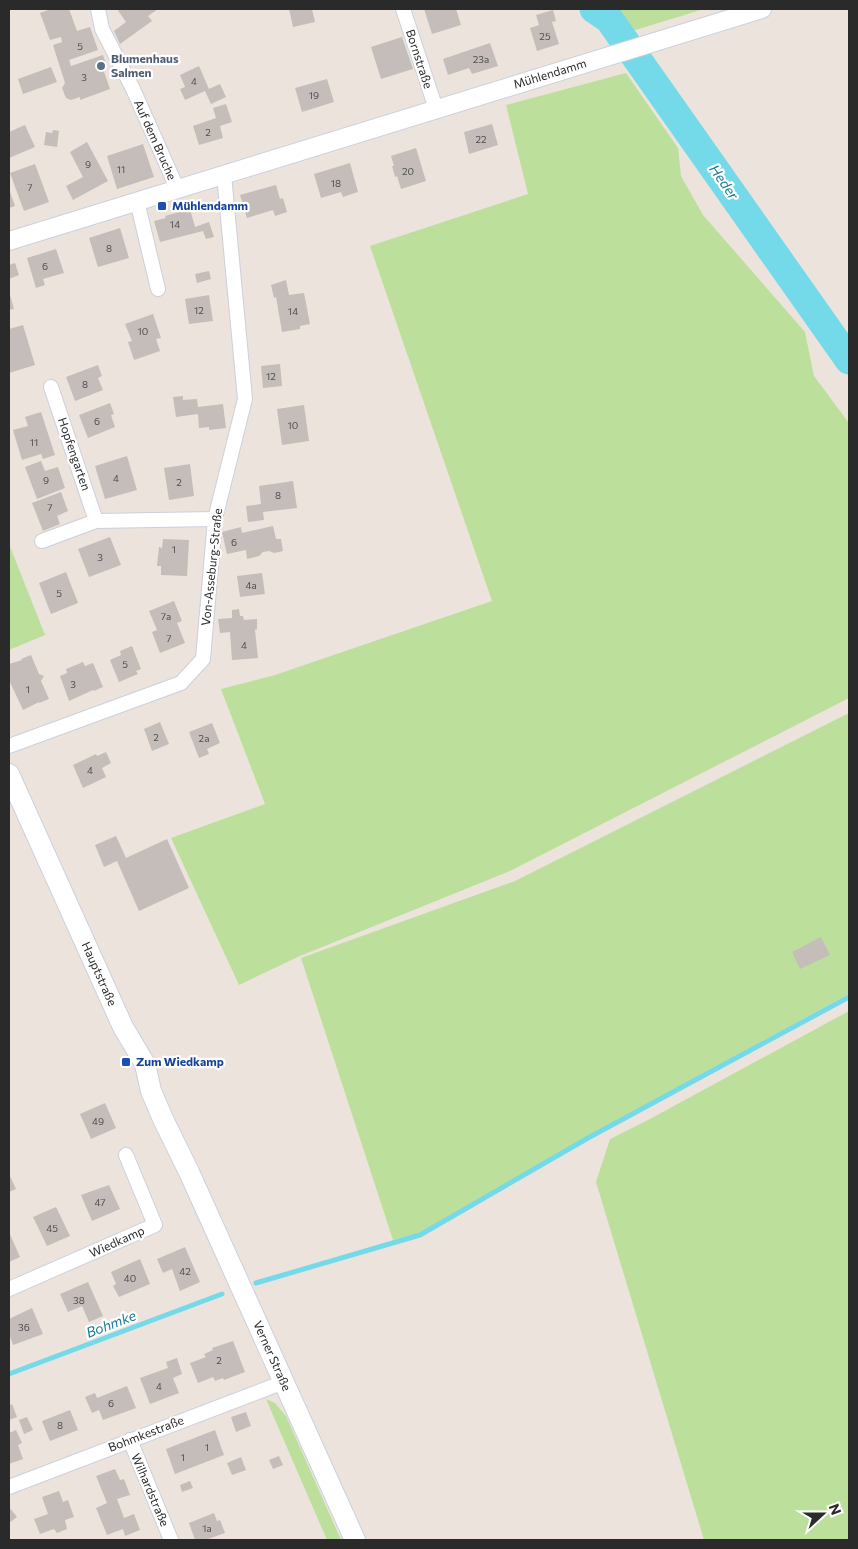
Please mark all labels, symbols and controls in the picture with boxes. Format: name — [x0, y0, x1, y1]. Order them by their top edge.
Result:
street label: Bornstraße — [404, 27, 436, 90]
house number: 25 — [539, 30, 551, 42]
house number: 5 — [77, 40, 83, 52]
place label: Blumenhaus Salmen — [111, 51, 179, 79]
house number: 23a — [473, 53, 489, 65]
street label: Mühlendamm — [512, 55, 588, 91]
marker: Blumenhaus Salmen — [95, 60, 107, 72]
house number: 3 — [81, 71, 87, 83]
house number: 4 — [191, 75, 197, 87]
house number: 19 — [309, 89, 319, 101]
street label: Auf dem Bruche — [132, 97, 180, 182]
house number: 2 — [205, 126, 211, 138]
house number: 22 — [475, 133, 487, 145]
house number: 9 — [85, 158, 91, 170]
water label: Heder — [706, 161, 743, 203]
house number: 11 — [117, 163, 125, 175]
house number: 20 — [402, 165, 414, 177]
house number: 18 — [331, 177, 341, 189]
house number: 7 — [27, 181, 33, 193]
place label: Mühlendamm — [172, 198, 248, 212]
marker: Mühlendamm — [156, 200, 168, 212]
house number: 14 — [170, 218, 180, 230]
house number: 8 — [106, 242, 112, 254]
house number: 6 — [42, 260, 48, 272]
house number: 12 — [194, 304, 204, 316]
house number: 14 — [288, 305, 298, 317]
house number: 10 — [138, 325, 148, 337]
house number: 12 — [266, 370, 276, 382]
house number: 8 — [82, 378, 88, 390]
street label: Hopfengarten — [56, 415, 94, 492]
house number: 6 — [94, 415, 100, 427]
house number: 10 — [288, 419, 298, 431]
house number: 11 — [30, 436, 38, 448]
house number: 4 — [113, 472, 119, 484]
house number: 9 — [43, 474, 49, 486]
house number: 2 — [176, 476, 182, 488]
house number: 8 — [275, 489, 281, 501]
house number: 7 — [47, 501, 53, 513]
street label: Von-Asseburg-Straße — [198, 507, 224, 626]
house number: 6 — [231, 536, 237, 548]
house number: 1 — [172, 543, 176, 555]
house number: 3 — [97, 551, 103, 563]
house number: 4a — [245, 579, 257, 591]
house number: 5 — [56, 587, 62, 599]
house number: 7a — [161, 610, 171, 622]
house number: 7 — [166, 632, 172, 644]
house number: 4 — [241, 639, 247, 651]
house number: 5 — [122, 658, 128, 670]
house number: 3 — [70, 678, 76, 690]
house number: 1 — [26, 683, 30, 695]
house number: 2 — [153, 731, 159, 743]
house number: 2a — [199, 732, 209, 744]
house number: 4 — [87, 764, 93, 776]
street label: Hauptstraße — [80, 939, 120, 1008]
place label: Zum Wiedkamp — [136, 1054, 224, 1068]
marker: Zum Wiedkamp — [120, 1056, 132, 1068]
house number: 49 — [92, 1115, 104, 1127]
house number: 47 — [94, 1196, 106, 1208]
house number: 45 — [46, 1222, 58, 1234]
street label: Wiedkamp — [87, 1223, 146, 1259]
house number: 42 — [179, 1265, 191, 1277]
house number: 40 — [124, 1272, 136, 1284]
house number: 38 — [73, 1294, 85, 1306]
water label: Bohmke — [83, 1306, 139, 1341]
street label: Verner Straße — [251, 1318, 295, 1393]
house number: 36 — [18, 1321, 30, 1333]
house number: 2 — [216, 1354, 222, 1366]
house number: 4 — [156, 1380, 162, 1392]
house number: 6 — [108, 1397, 114, 1409]
street label: Bohmkestraße — [106, 1412, 185, 1454]
house number: 8 — [57, 1419, 63, 1431]
house number: 1 — [205, 1441, 209, 1453]
street label: Wilhardstraße — [129, 1451, 173, 1528]
house number: 1 — [181, 1451, 185, 1463]
north arrow — [798, 1489, 848, 1539]
text: N — [826, 1501, 845, 1517]
house number: 1a — [202, 1522, 212, 1534]

